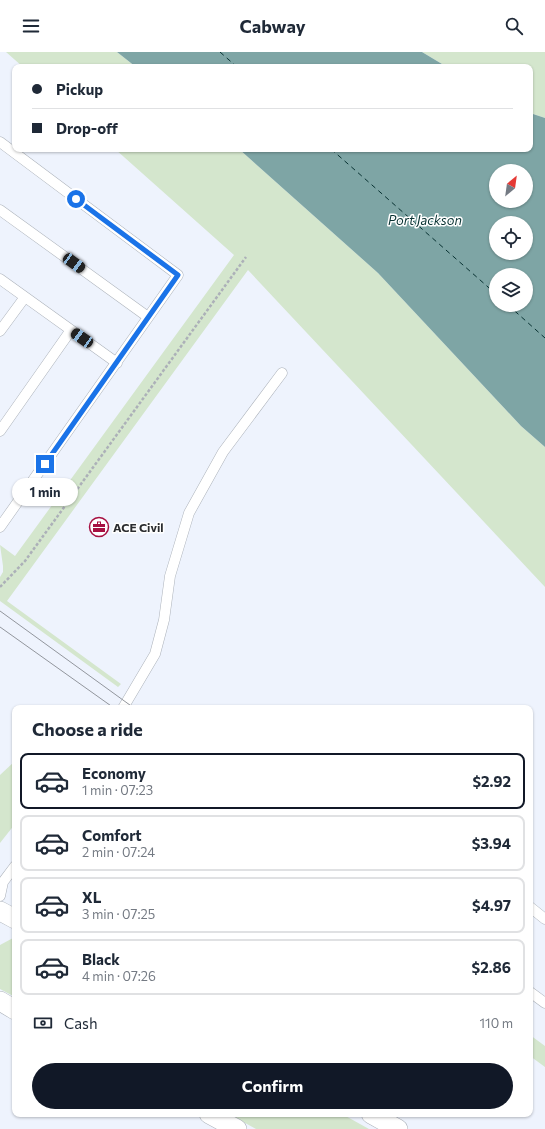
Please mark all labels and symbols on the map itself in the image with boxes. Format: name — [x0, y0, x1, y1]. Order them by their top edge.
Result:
north arrow — [489, 164, 533, 208]
route start — [67, 190, 85, 208]
water label: Port Jackson — [388, 212, 462, 228]
car — [61, 251, 87, 275]
car — [69, 326, 95, 350]
route end — [36, 455, 54, 473]
callout: 1 min — [12, 478, 78, 506]
office icon: ACE Civil — [88, 516, 110, 538]
place label: ACE Civil — [113, 520, 164, 534]

